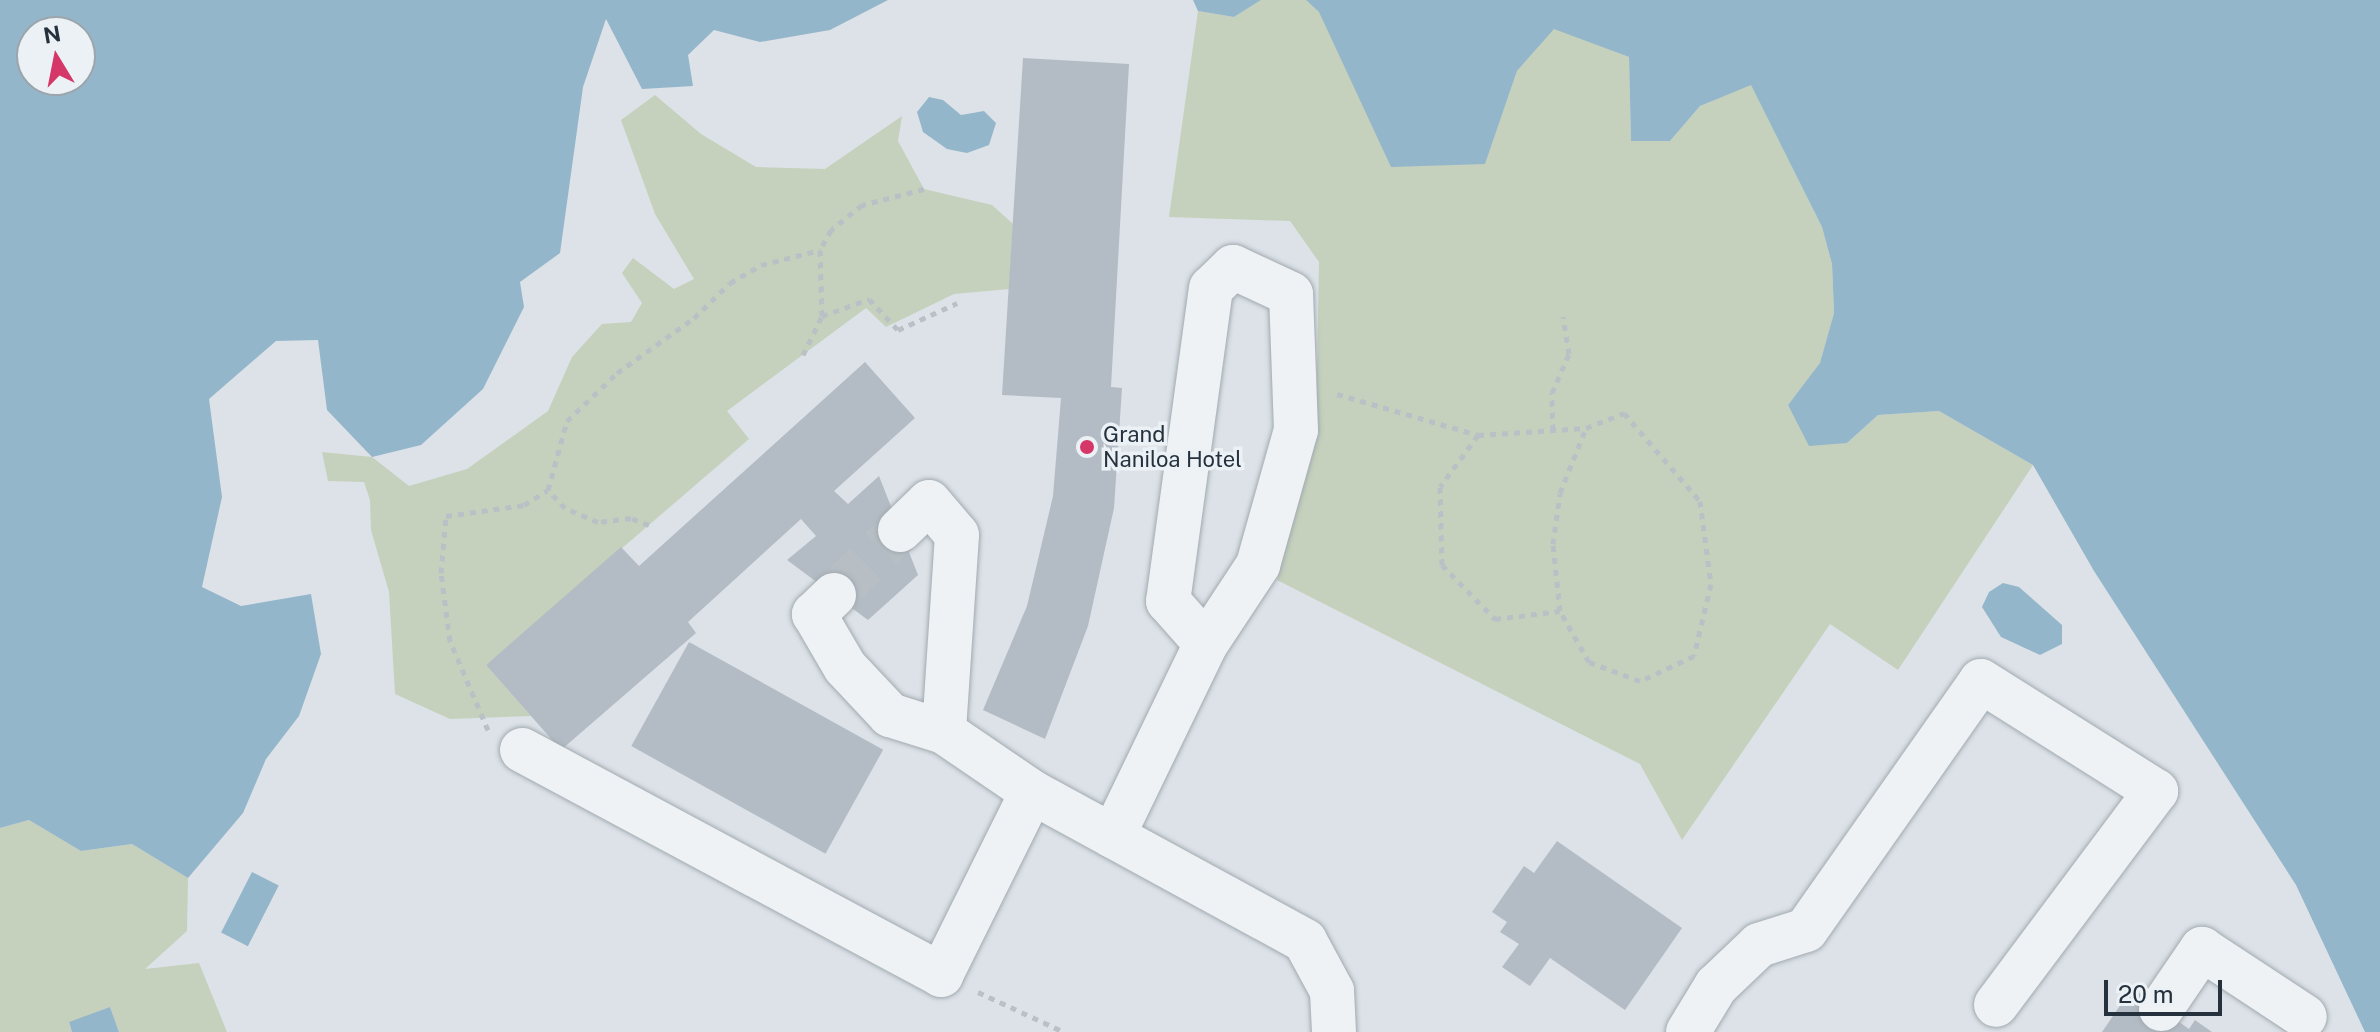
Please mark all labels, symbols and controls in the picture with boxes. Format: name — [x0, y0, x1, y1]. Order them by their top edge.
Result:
north arrow — [16, 16, 96, 96]
text: N — [41, 20, 63, 49]
place label: Grand Naniloa Hotel — [1103, 421, 1242, 472]
marker: Grand Naniloa Hotel — [1078, 438, 1096, 456]
scale bar — [2108, 964, 2226, 1014]
text: 20 m — [2118, 980, 2174, 1008]

